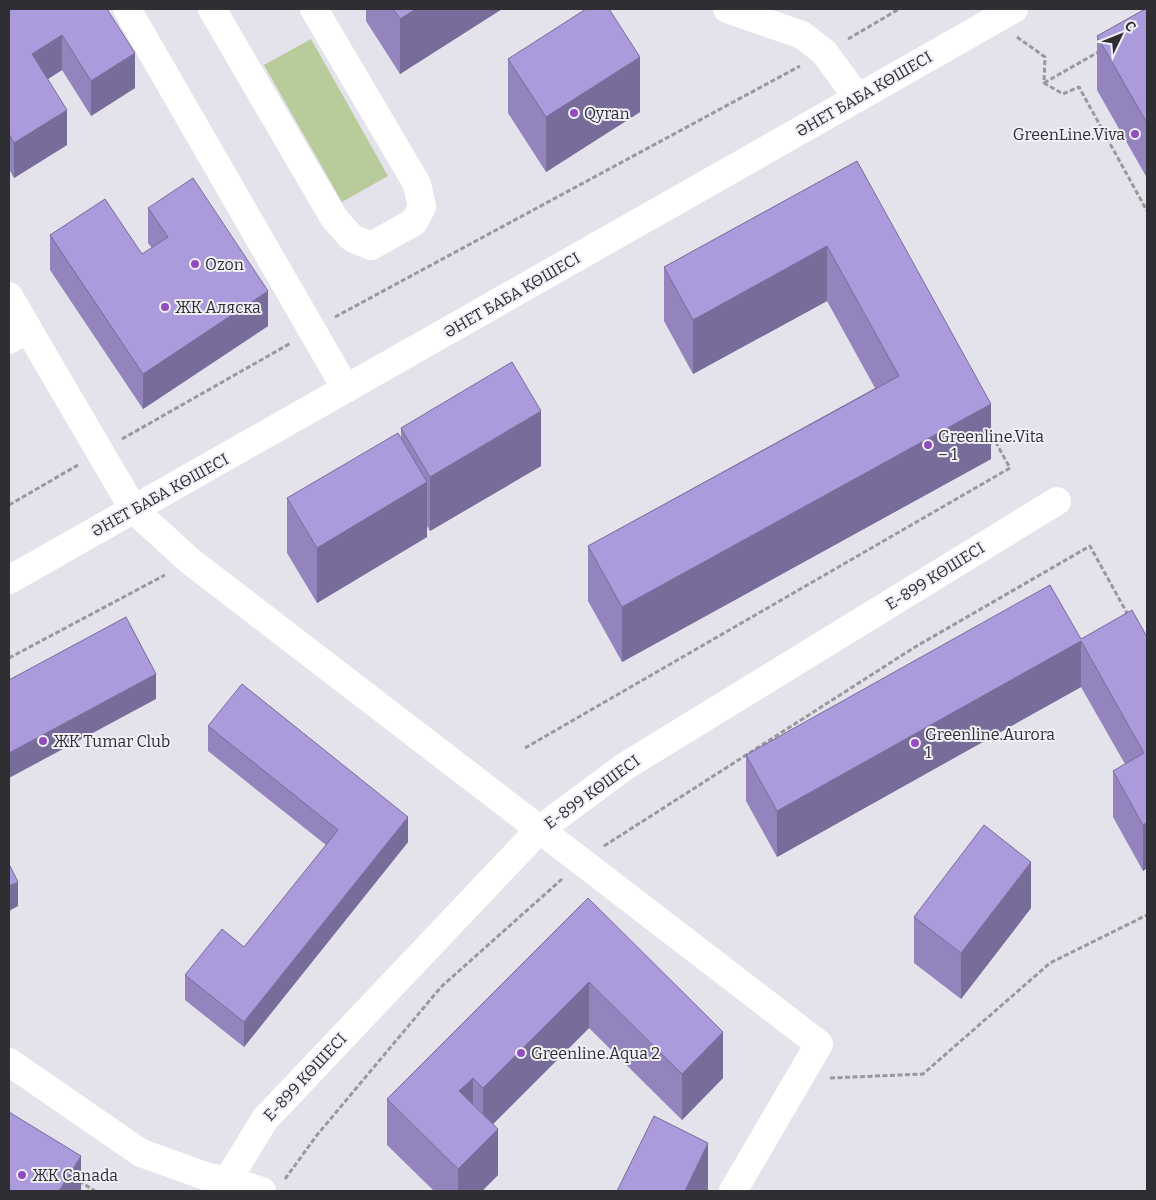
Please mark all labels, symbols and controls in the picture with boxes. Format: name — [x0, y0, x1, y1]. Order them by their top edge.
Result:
north arrow — [1096, 10, 1146, 60]
text: С — [1121, 17, 1139, 36]
street label: ӘНЕТ БАБА КӨШЕСІ — [793, 47, 935, 141]
place label: Qyran — [584, 104, 630, 123]
marker: Qyran — [568, 107, 580, 119]
place label: GreenLine.Viva — [1013, 125, 1125, 144]
marker: GreenLine.Viva — [1129, 128, 1141, 140]
street label: ӘНЕТ БАБА КӨШЕСІ — [441, 248, 583, 342]
place label: Ozon — [205, 255, 244, 274]
marker: Ozon — [189, 258, 201, 270]
place label: ЖК Аляска — [175, 298, 261, 317]
marker: ЖК Аляска — [159, 301, 171, 313]
place label: Greenline.Vita – 1 — [938, 427, 1044, 464]
marker: Greenline.Vita – 1 — [922, 439, 934, 451]
street label: ӘНЕТ БАБА КӨШЕСІ — [88, 449, 232, 541]
street label: Е-899 КӨШЕСІ — [882, 538, 988, 614]
place label: Greenline.Aurora 1 — [925, 725, 1055, 762]
place label: ЖК Tumar Club — [53, 732, 170, 751]
marker: ЖК Tumar Club — [37, 735, 49, 747]
marker: Greenline.Aurora 1 — [909, 737, 921, 749]
street label: Е-899 КӨШЕСІ — [541, 751, 643, 833]
street label: Е-899 КӨШЕСІ — [260, 1029, 350, 1125]
place label: Greenline.Aqua 2 — [531, 1044, 660, 1063]
marker: Greenline.Aqua 2 — [515, 1047, 527, 1059]
place label: ЖК Canada — [32, 1166, 118, 1185]
marker: ЖК Canada — [16, 1169, 28, 1181]

